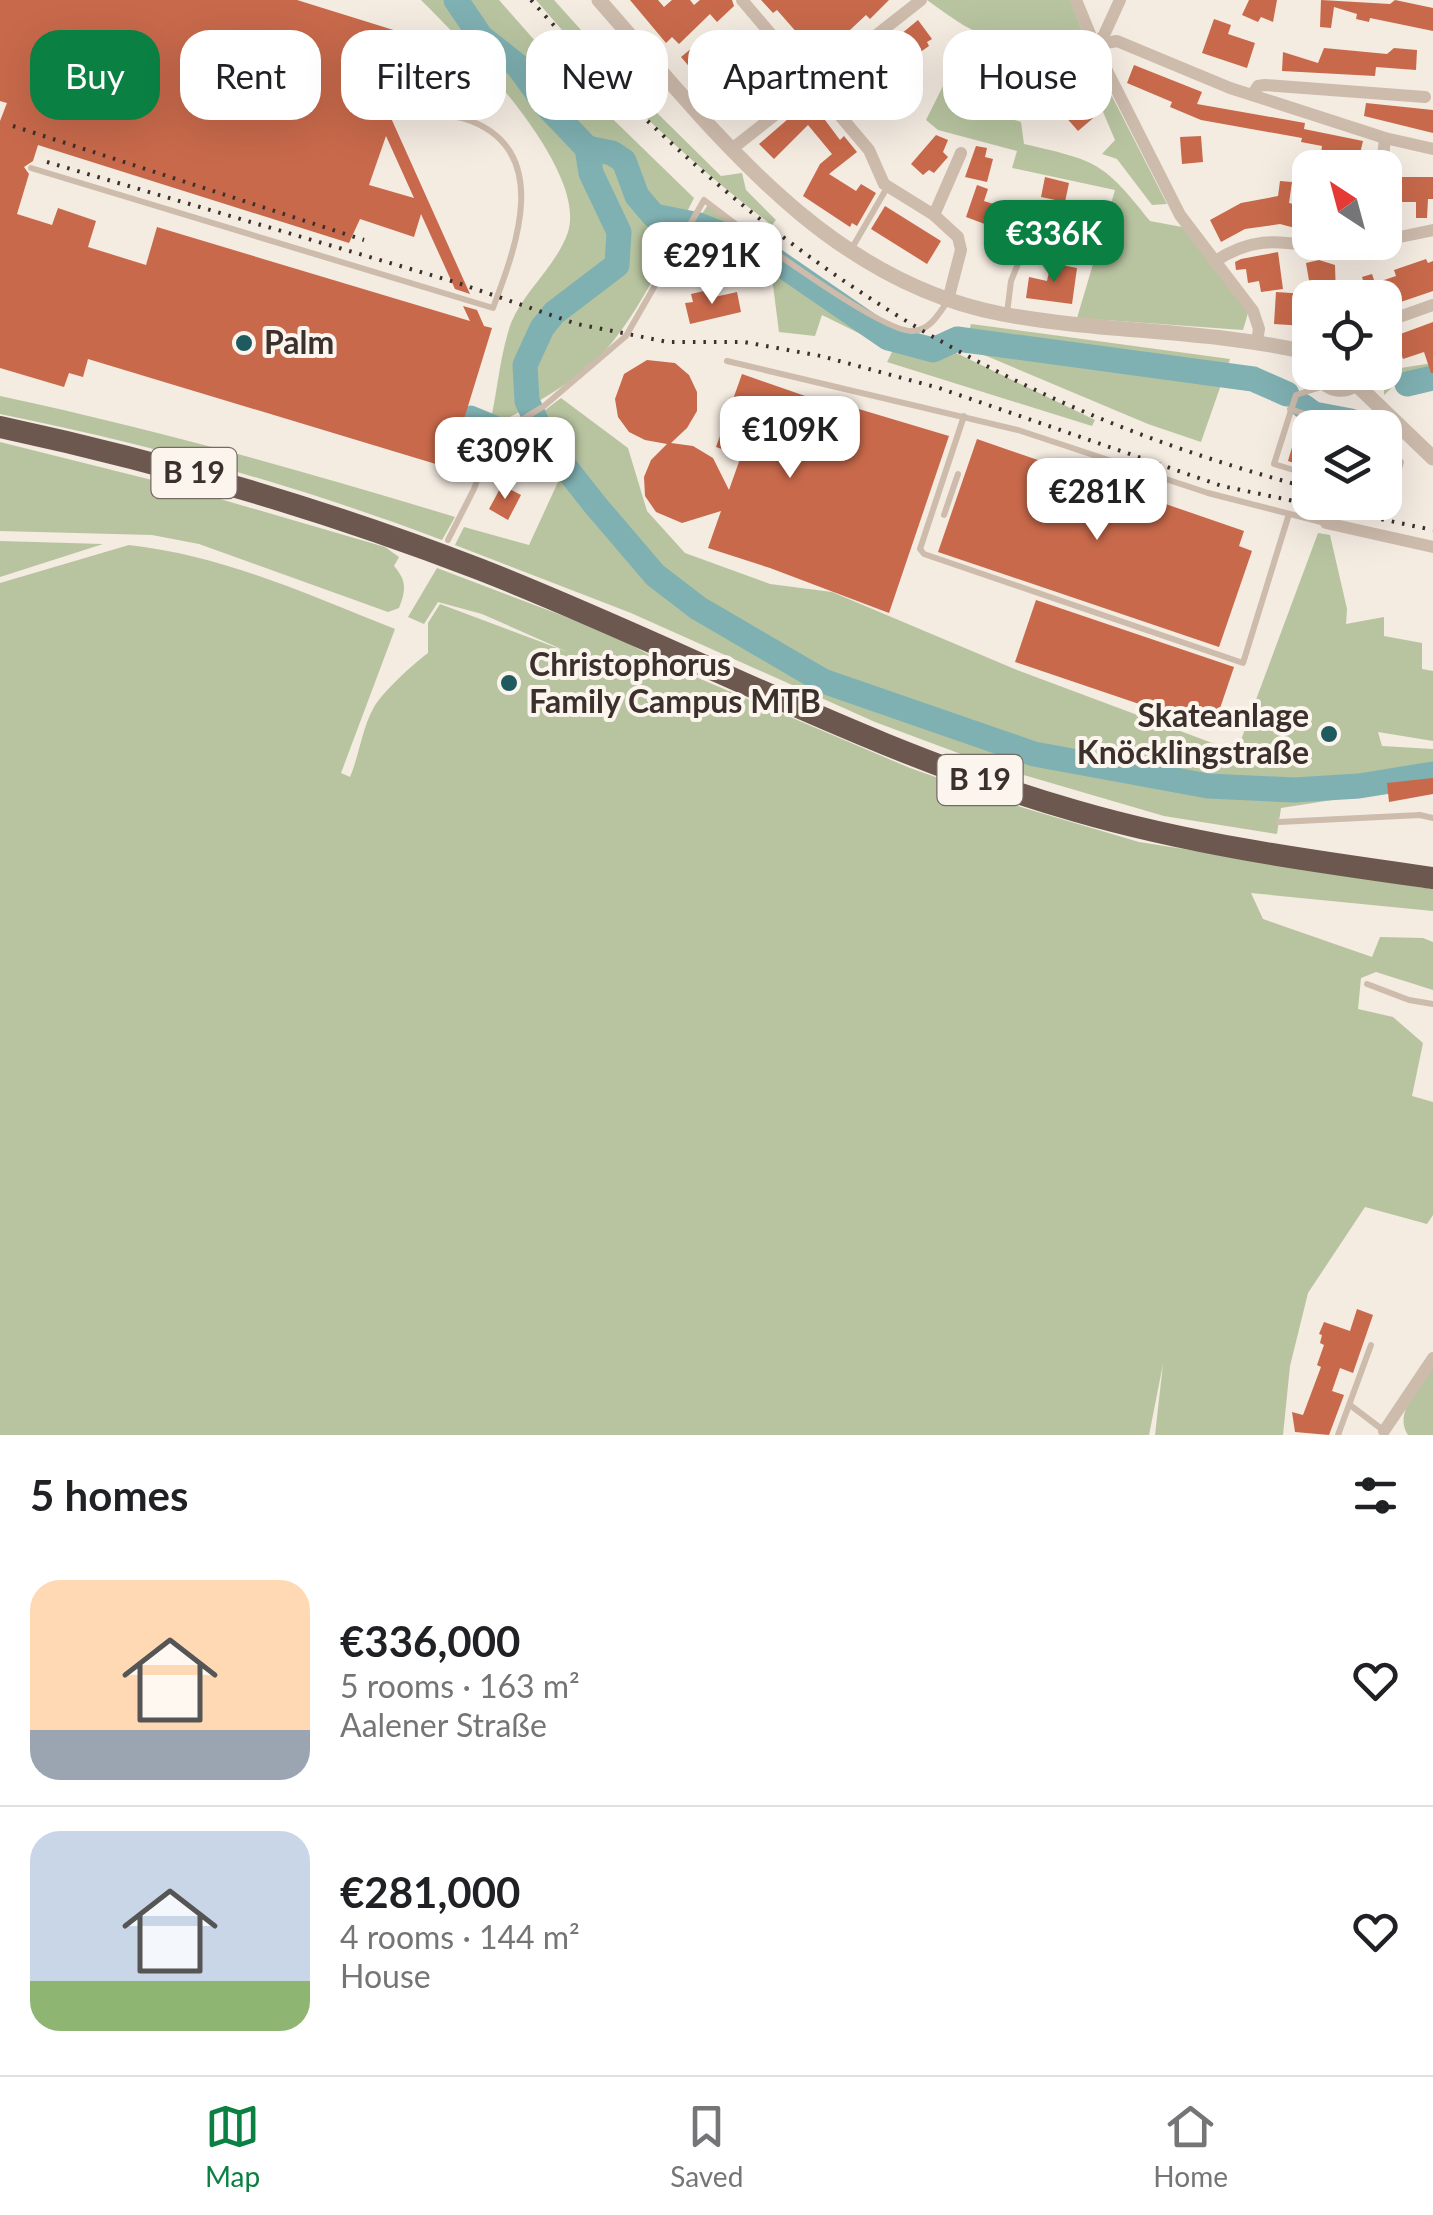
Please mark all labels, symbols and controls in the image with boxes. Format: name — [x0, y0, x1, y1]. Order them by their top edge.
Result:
chip: Buy — [30, 30, 160, 120]
chip: Rent — [180, 30, 321, 120]
chip: Filters — [341, 30, 506, 120]
chip: New — [526, 30, 668, 120]
chip: Apartment — [688, 30, 923, 120]
chip: House — [943, 30, 1112, 120]
north arrow — [1292, 150, 1402, 260]
map controls — [1292, 150, 1402, 520]
pin: €336K — [984, 200, 1124, 285]
text: €336K — [1006, 213, 1102, 252]
pin: €291K — [642, 222, 782, 307]
text: €291K — [664, 235, 760, 274]
button: locate — [1292, 280, 1402, 390]
place label: Palm — [264, 322, 334, 361]
marker: Palm — [233, 332, 255, 354]
pin: €109K — [720, 396, 860, 481]
text: €109K — [742, 409, 838, 448]
button: layers — [1292, 410, 1402, 520]
pin: €309K — [435, 417, 575, 502]
text: €309K — [457, 430, 553, 469]
road number: B 19 — [152, 448, 236, 498]
pin: €281K — [1027, 458, 1167, 543]
text: €281K — [1049, 471, 1145, 510]
place label: Christophorus Family Campus MTB — [529, 644, 821, 720]
marker: Christophorus Family Campus MTB — [498, 672, 520, 694]
place label: Skateanlage Knöcklingstraße — [1077, 695, 1309, 771]
marker: Skateanlage Knöcklingstraße — [1318, 723, 1340, 745]
road number: B 19 — [938, 755, 1022, 805]
icon: filters — [1348, 1468, 1403, 1523]
text: 5 homes — [30, 1470, 188, 1520]
text: €336,000 — [340, 1616, 520, 1666]
icon: home — [110, 1620, 230, 1740]
icon: heart — [1348, 1653, 1403, 1708]
text: 5 rooms · 163 m² — [340, 1666, 580, 1705]
text: Aalener Straße — [340, 1705, 547, 1744]
text: €281,000 — [340, 1867, 520, 1917]
icon: home — [110, 1871, 230, 1991]
icon: heart — [1348, 1904, 1403, 1959]
text: 4 rooms · 144 m² — [340, 1917, 580, 1956]
text: House — [340, 1956, 431, 1995]
tab: Map — [205, 2099, 260, 2193]
tab: Saved — [670, 2099, 743, 2193]
tab: Home — [1153, 2099, 1228, 2193]

